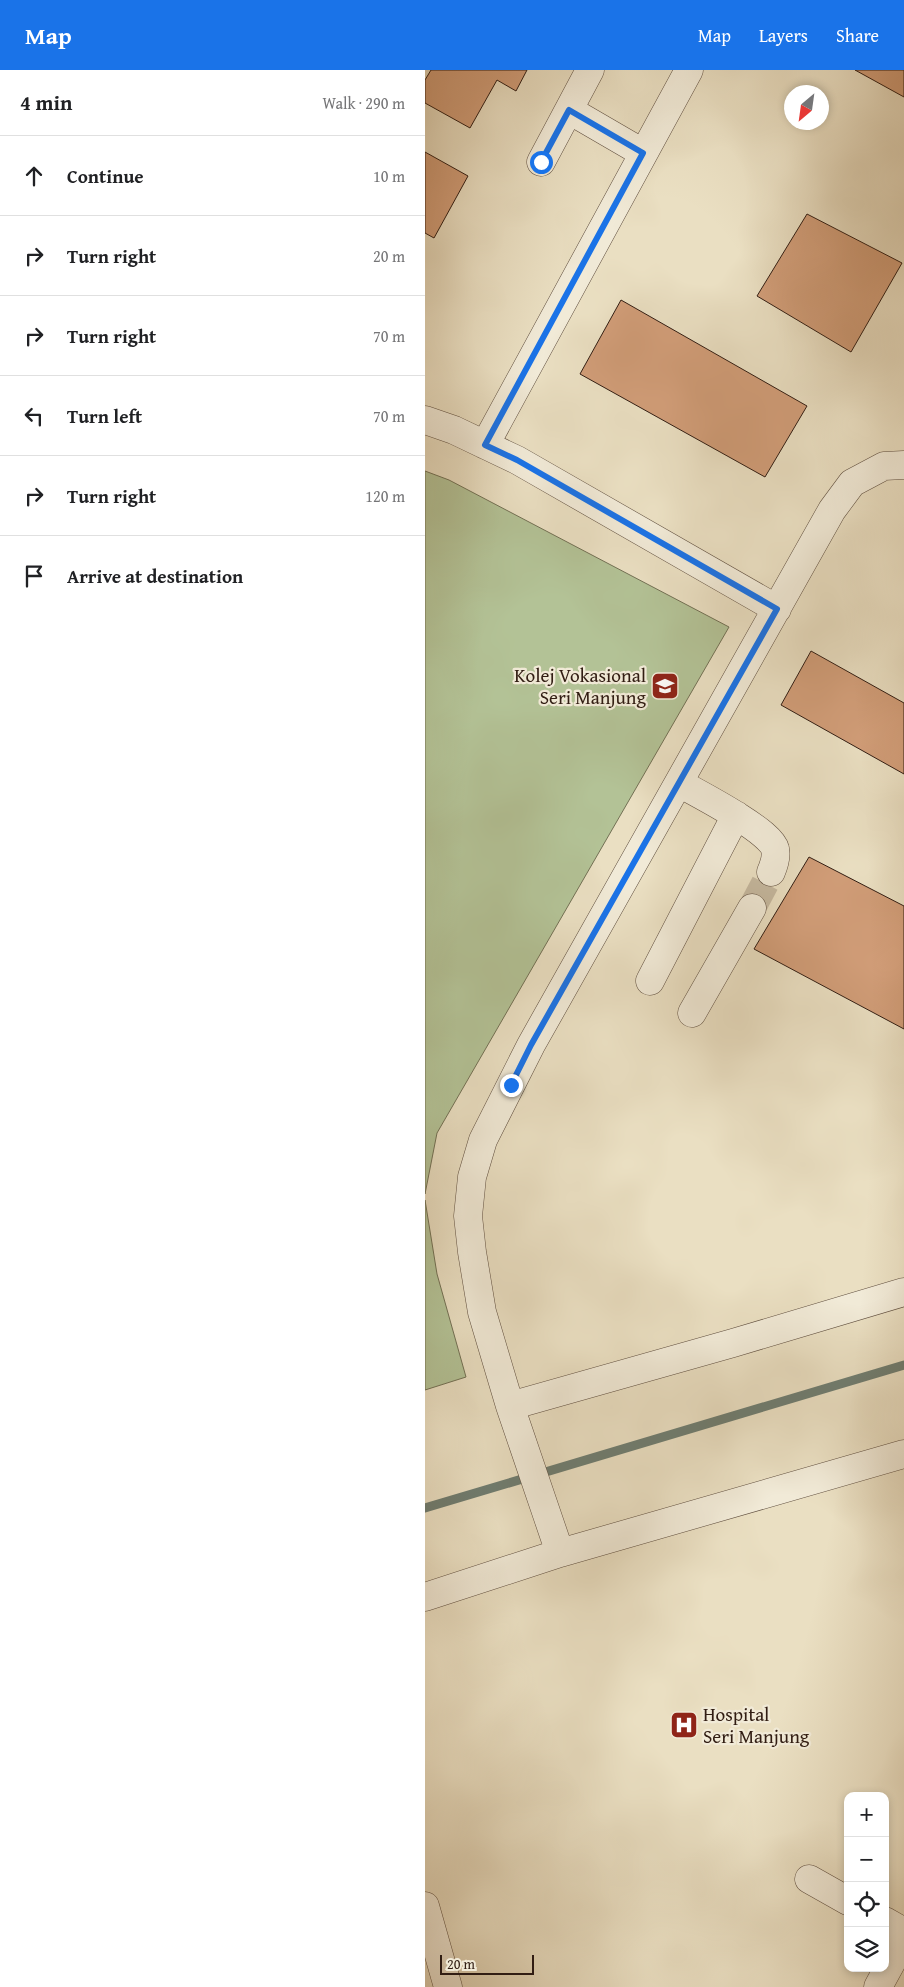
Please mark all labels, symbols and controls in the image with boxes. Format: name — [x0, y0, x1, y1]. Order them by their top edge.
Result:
text: Map — [25, 18, 72, 53]
text: Map — [698, 22, 731, 49]
text: Layers — [759, 22, 808, 49]
text: Share — [836, 22, 879, 49]
north arrow — [784, 85, 829, 130]
text: 4 min — [20, 87, 72, 118]
text: Walk · 290 m — [322, 91, 405, 115]
route start — [530, 151, 553, 174]
icon: ahead — [20, 162, 48, 190]
text: Continue — [67, 162, 144, 190]
text: 10 m — [373, 164, 405, 188]
icon: right — [20, 242, 48, 270]
text: Turn right — [67, 242, 156, 270]
text: 20 m — [373, 244, 405, 268]
icon: right — [20, 322, 48, 350]
text: Turn right — [67, 322, 156, 350]
text: 70 m — [373, 324, 405, 348]
icon: left — [20, 402, 48, 430]
text: Turn left — [67, 402, 142, 430]
text: 70 m — [373, 404, 405, 428]
icon: right — [20, 482, 48, 510]
text: Turn right — [67, 482, 156, 510]
text: 120 m — [365, 484, 405, 508]
icon: arrive — [20, 562, 48, 590]
text: Arrive at destination — [67, 562, 243, 590]
place label: Kolej Vokasional Seri Manjung — [514, 661, 647, 711]
school or university icon: Kolej Vokasional Seri Manjung — [650, 671, 680, 701]
route end — [500, 1074, 523, 1097]
place label: Hospital Seri Manjung — [703, 1700, 810, 1750]
hospital icon: Hospital Seri Manjung — [669, 1710, 699, 1740]
map controls — [844, 1792, 889, 1972]
button: + — [844, 1792, 889, 1837]
button: − — [844, 1837, 889, 1882]
button: locate — [844, 1882, 889, 1927]
button: layers — [844, 1927, 889, 1972]
scale bar — [440, 1952, 534, 1975]
text: 20 m — [447, 1954, 475, 1974]

